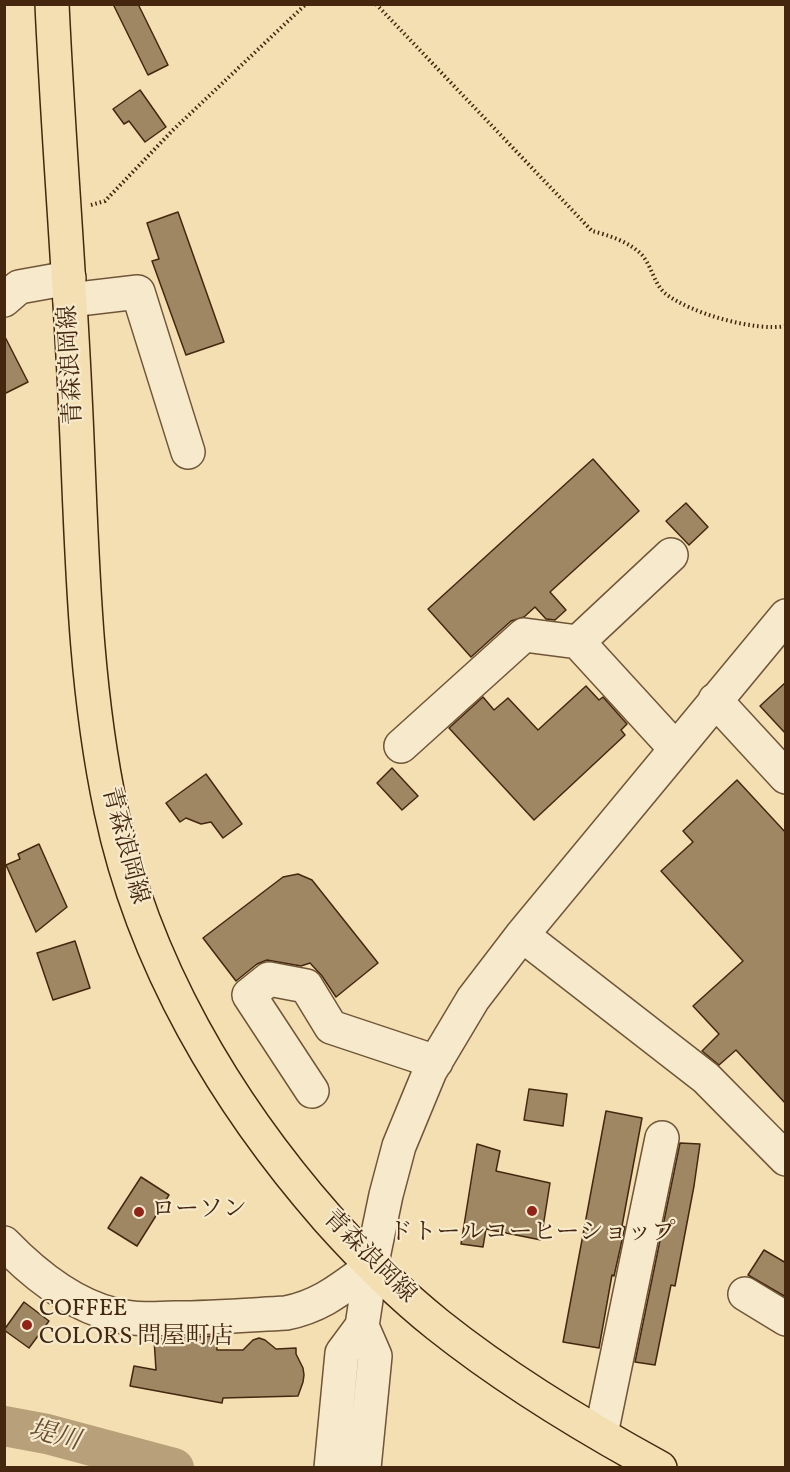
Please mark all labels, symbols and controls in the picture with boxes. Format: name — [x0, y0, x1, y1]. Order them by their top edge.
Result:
street label: 青森浪岡線 — [55, 304, 91, 426]
street label: 青森浪岡線 — [94, 784, 152, 908]
place label: ローソン — [151, 1198, 247, 1226]
marker: ドトールコーヒーショップ — [525, 1204, 539, 1218]
marker: ローソン — [132, 1205, 146, 1219]
street label: 青森浪岡線 — [315, 1205, 421, 1311]
place label: ドトールコーヒーショップ — [388, 1221, 676, 1249]
place label: COFFEE COLORS 問屋町店 — [39, 1297, 233, 1353]
marker: COFFEE COLORS 問屋町店 — [20, 1318, 34, 1332]
water label: 堤川 — [25, 1417, 83, 1459]

